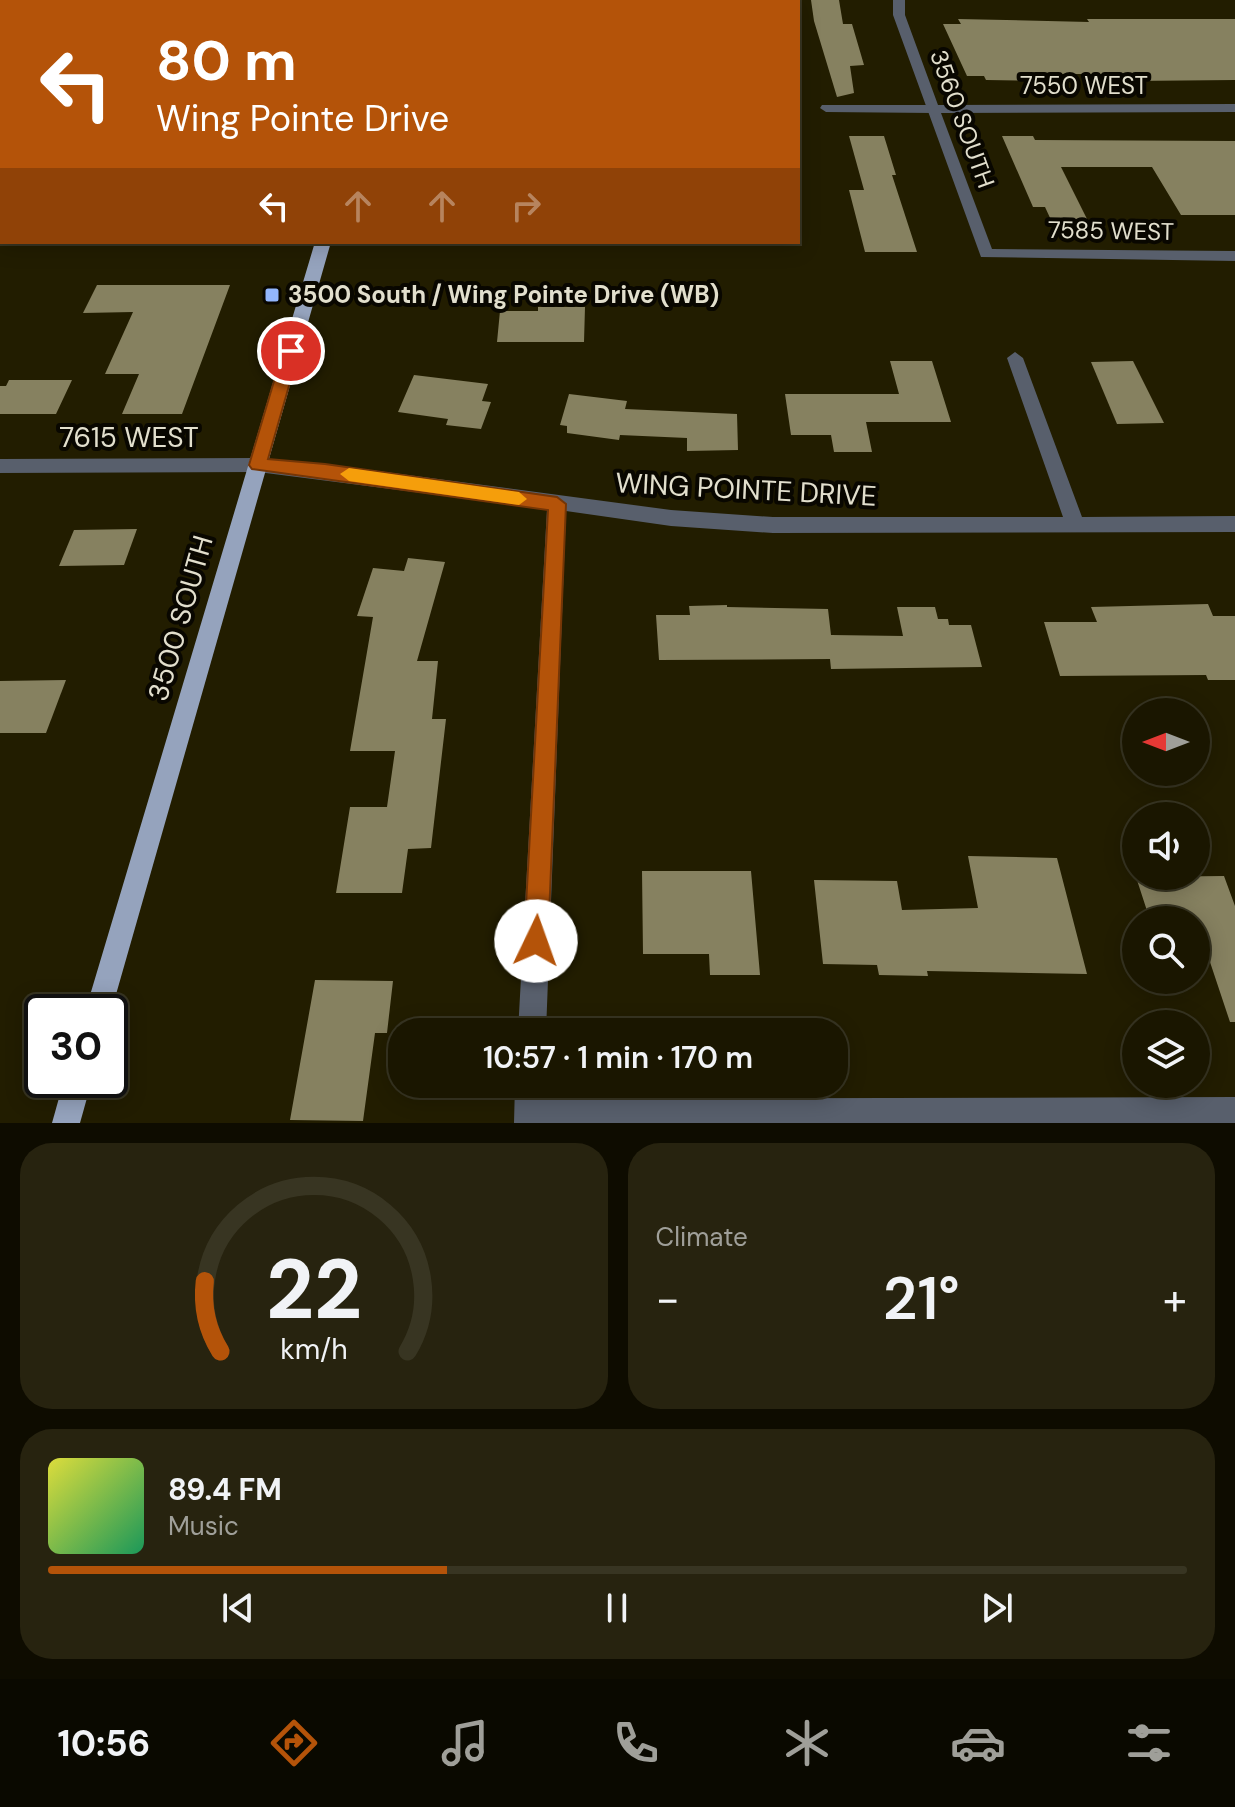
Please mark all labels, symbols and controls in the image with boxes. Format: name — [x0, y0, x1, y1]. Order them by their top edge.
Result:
text: 80 m — [156, 24, 297, 97]
icon: left — [24, 32, 128, 136]
street label: 3560 SOUTH — [923, 46, 1002, 192]
street label: 7550 WEST — [1020, 70, 1148, 101]
text: Wing Pointe Drive — [156, 95, 449, 142]
icon: left — [252, 184, 296, 228]
icon: ahead — [336, 184, 380, 228]
icon: ahead — [420, 184, 464, 228]
icon: right — [504, 184, 548, 228]
street label: 7585 WEST — [1048, 214, 1174, 247]
place label: 3500 South / Wing Pointe Drive (WB) — [288, 279, 719, 310]
marker: 3500 South / Wing Pointe Drive (WB) — [263, 286, 281, 304]
pin — [257, 317, 325, 385]
icon: arrive — [269, 329, 313, 373]
street label: 7615 WEST — [59, 419, 199, 456]
street label: WING POINTE DRIVE — [614, 464, 877, 515]
street label: 3500 SOUTH — [139, 531, 222, 705]
north arrow — [1122, 698, 1210, 786]
map controls — [1122, 698, 1210, 1098]
button: sound — [1122, 802, 1210, 890]
position arrow — [494, 899, 578, 983]
button: search — [1122, 906, 1210, 994]
speed limit sign: 30 — [24, 994, 128, 1098]
button: layers — [1122, 1010, 1210, 1098]
text: 10:57 · 1 min · 170 m — [483, 1038, 753, 1077]
text: Climate — [656, 1220, 748, 1254]
text: 22 — [266, 1235, 362, 1344]
text: 21° — [883, 1259, 960, 1338]
text: − — [656, 1270, 680, 1328]
text: + — [1163, 1270, 1187, 1328]
text: km/h — [280, 1331, 348, 1368]
text: 89.4 FM — [168, 1470, 282, 1509]
text: Music — [168, 1509, 239, 1543]
icon: previous — [216, 1586, 260, 1630]
icon: pause — [595, 1586, 639, 1630]
icon: next — [975, 1586, 1019, 1630]
icon: directions — [266, 1715, 322, 1771]
icon: music — [437, 1715, 493, 1771]
icon: phone — [608, 1715, 664, 1771]
icon: climate — [779, 1715, 835, 1771]
icon: car — [950, 1715, 1006, 1771]
icon: filters — [1121, 1715, 1177, 1771]
text: 10:56 — [58, 1720, 150, 1767]

